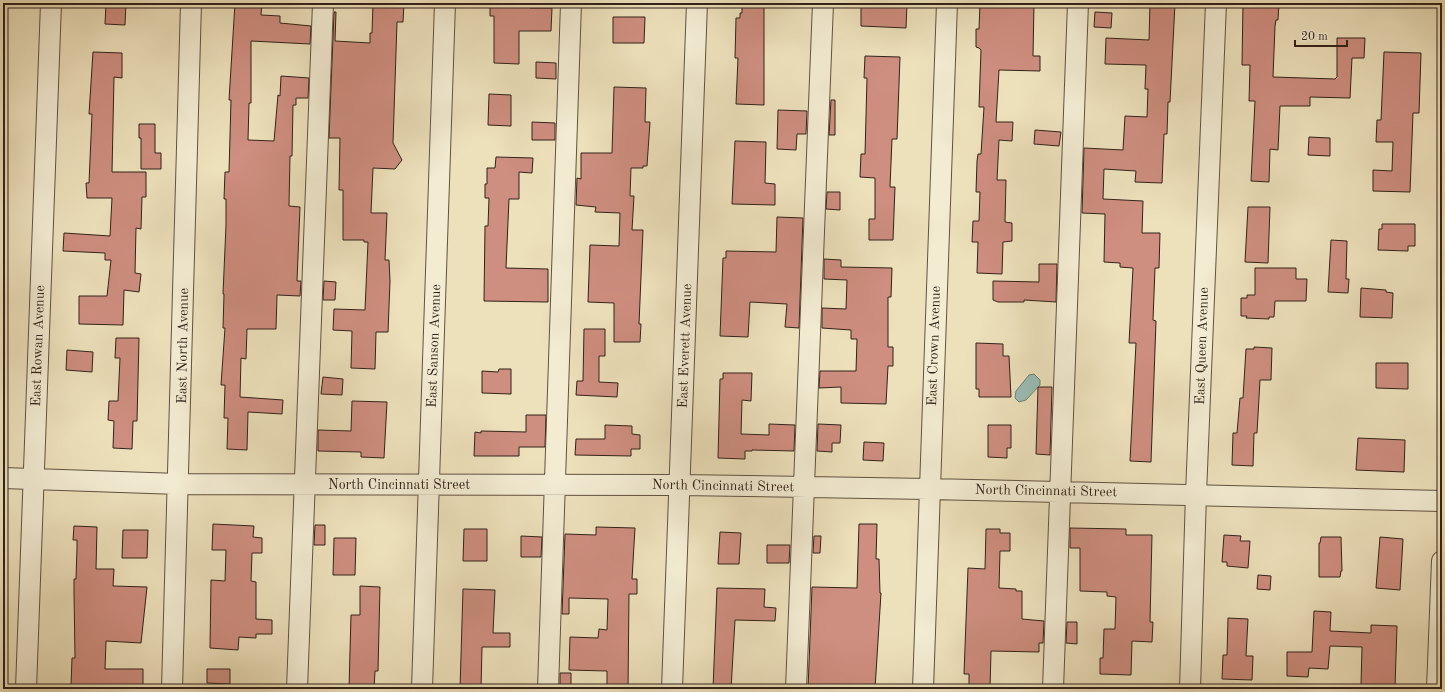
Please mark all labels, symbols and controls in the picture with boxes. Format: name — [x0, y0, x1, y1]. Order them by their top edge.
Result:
scale bar — [1295, 22, 1347, 48]
text: 20 m — [1301, 31, 1328, 43]
street label: East Everett Avenue — [676, 283, 694, 409]
street label: East Sanson Avenue — [425, 284, 443, 408]
street label: East Rowan Avenue — [29, 285, 47, 407]
street label: East Crown Avenue — [925, 286, 943, 406]
street label: East Queen Avenue — [1193, 287, 1211, 405]
street label: East North Avenue — [175, 288, 191, 404]
street label: North Cincinnati Street — [328, 478, 470, 492]
street label: North Cincinnati Street — [652, 478, 794, 494]
street label: North Cincinnati Street — [975, 483, 1117, 499]

